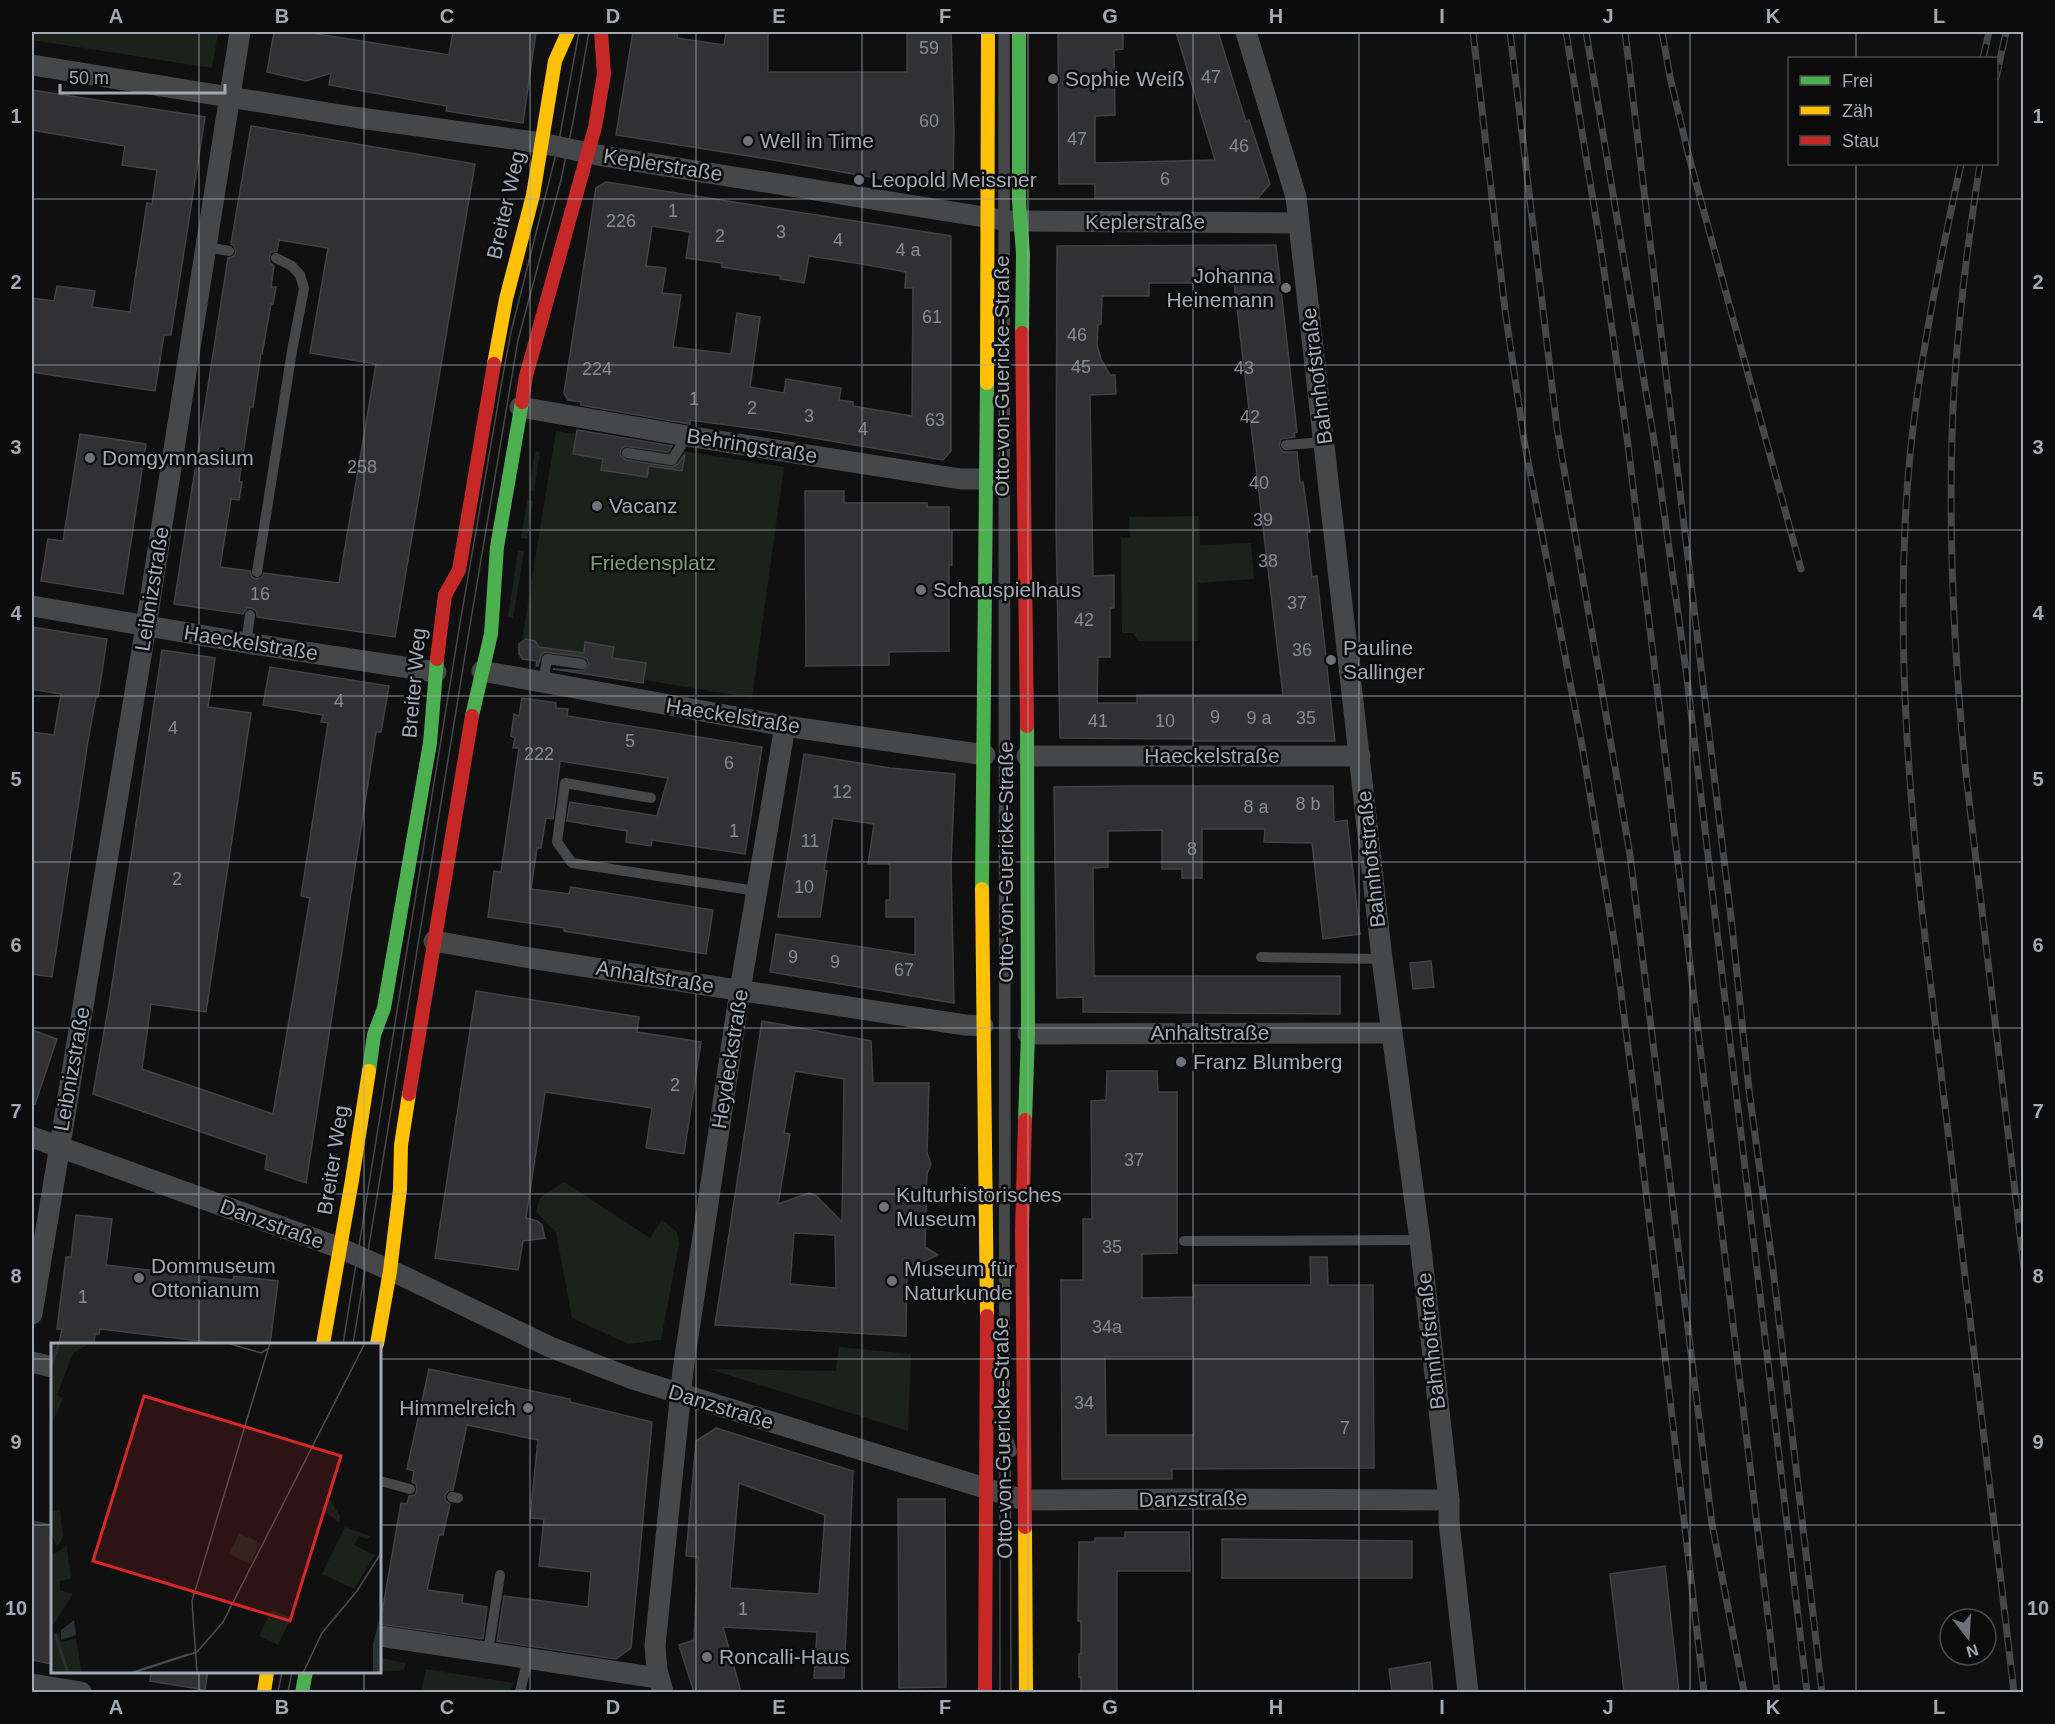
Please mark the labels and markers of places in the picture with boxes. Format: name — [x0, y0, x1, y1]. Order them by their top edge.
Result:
place label: Sophie Weiß — [1065, 67, 1185, 90]
marker: Sophie Weiß — [1046, 72, 1060, 86]
place label: Well in Time — [760, 129, 874, 152]
marker: Well in Time — [741, 134, 755, 148]
place label: Leopold Meissner — [871, 168, 1037, 191]
marker: Leopold Meissner — [852, 173, 866, 187]
place label: Johanna Heinemann — [1167, 264, 1274, 311]
marker: Johanna Heinemann — [1279, 281, 1293, 295]
place label: Domgymnasium — [102, 446, 254, 469]
marker: Domgymnasium — [83, 451, 97, 465]
place label: Vacanz — [609, 494, 678, 517]
marker: Vacanz — [590, 499, 604, 513]
place label: Schauspielhaus — [933, 578, 1081, 601]
marker: Schauspielhaus — [914, 583, 928, 597]
place label: Pauline Sallinger — [1343, 636, 1425, 683]
marker: Pauline Sallinger — [1324, 653, 1338, 667]
place label: Franz Blumberg — [1193, 1050, 1342, 1073]
marker: Franz Blumberg — [1174, 1055, 1188, 1069]
place label: Kulturhistorisches Museum — [896, 1183, 1062, 1230]
marker: Kulturhistorisches Museum — [877, 1200, 891, 1214]
place label: Dommuseum Ottonianum — [151, 1254, 276, 1301]
place label: Museum für Naturkunde — [904, 1257, 1015, 1304]
marker: Dommuseum Ottonianum — [132, 1271, 146, 1285]
marker: Museum für Naturkunde — [885, 1274, 899, 1288]
place label: Himmelreich — [399, 1396, 516, 1419]
marker: Himmelreich — [521, 1401, 535, 1415]
place label: Roncalli-Haus — [719, 1645, 850, 1668]
marker: Roncalli-Haus — [700, 1650, 714, 1664]

